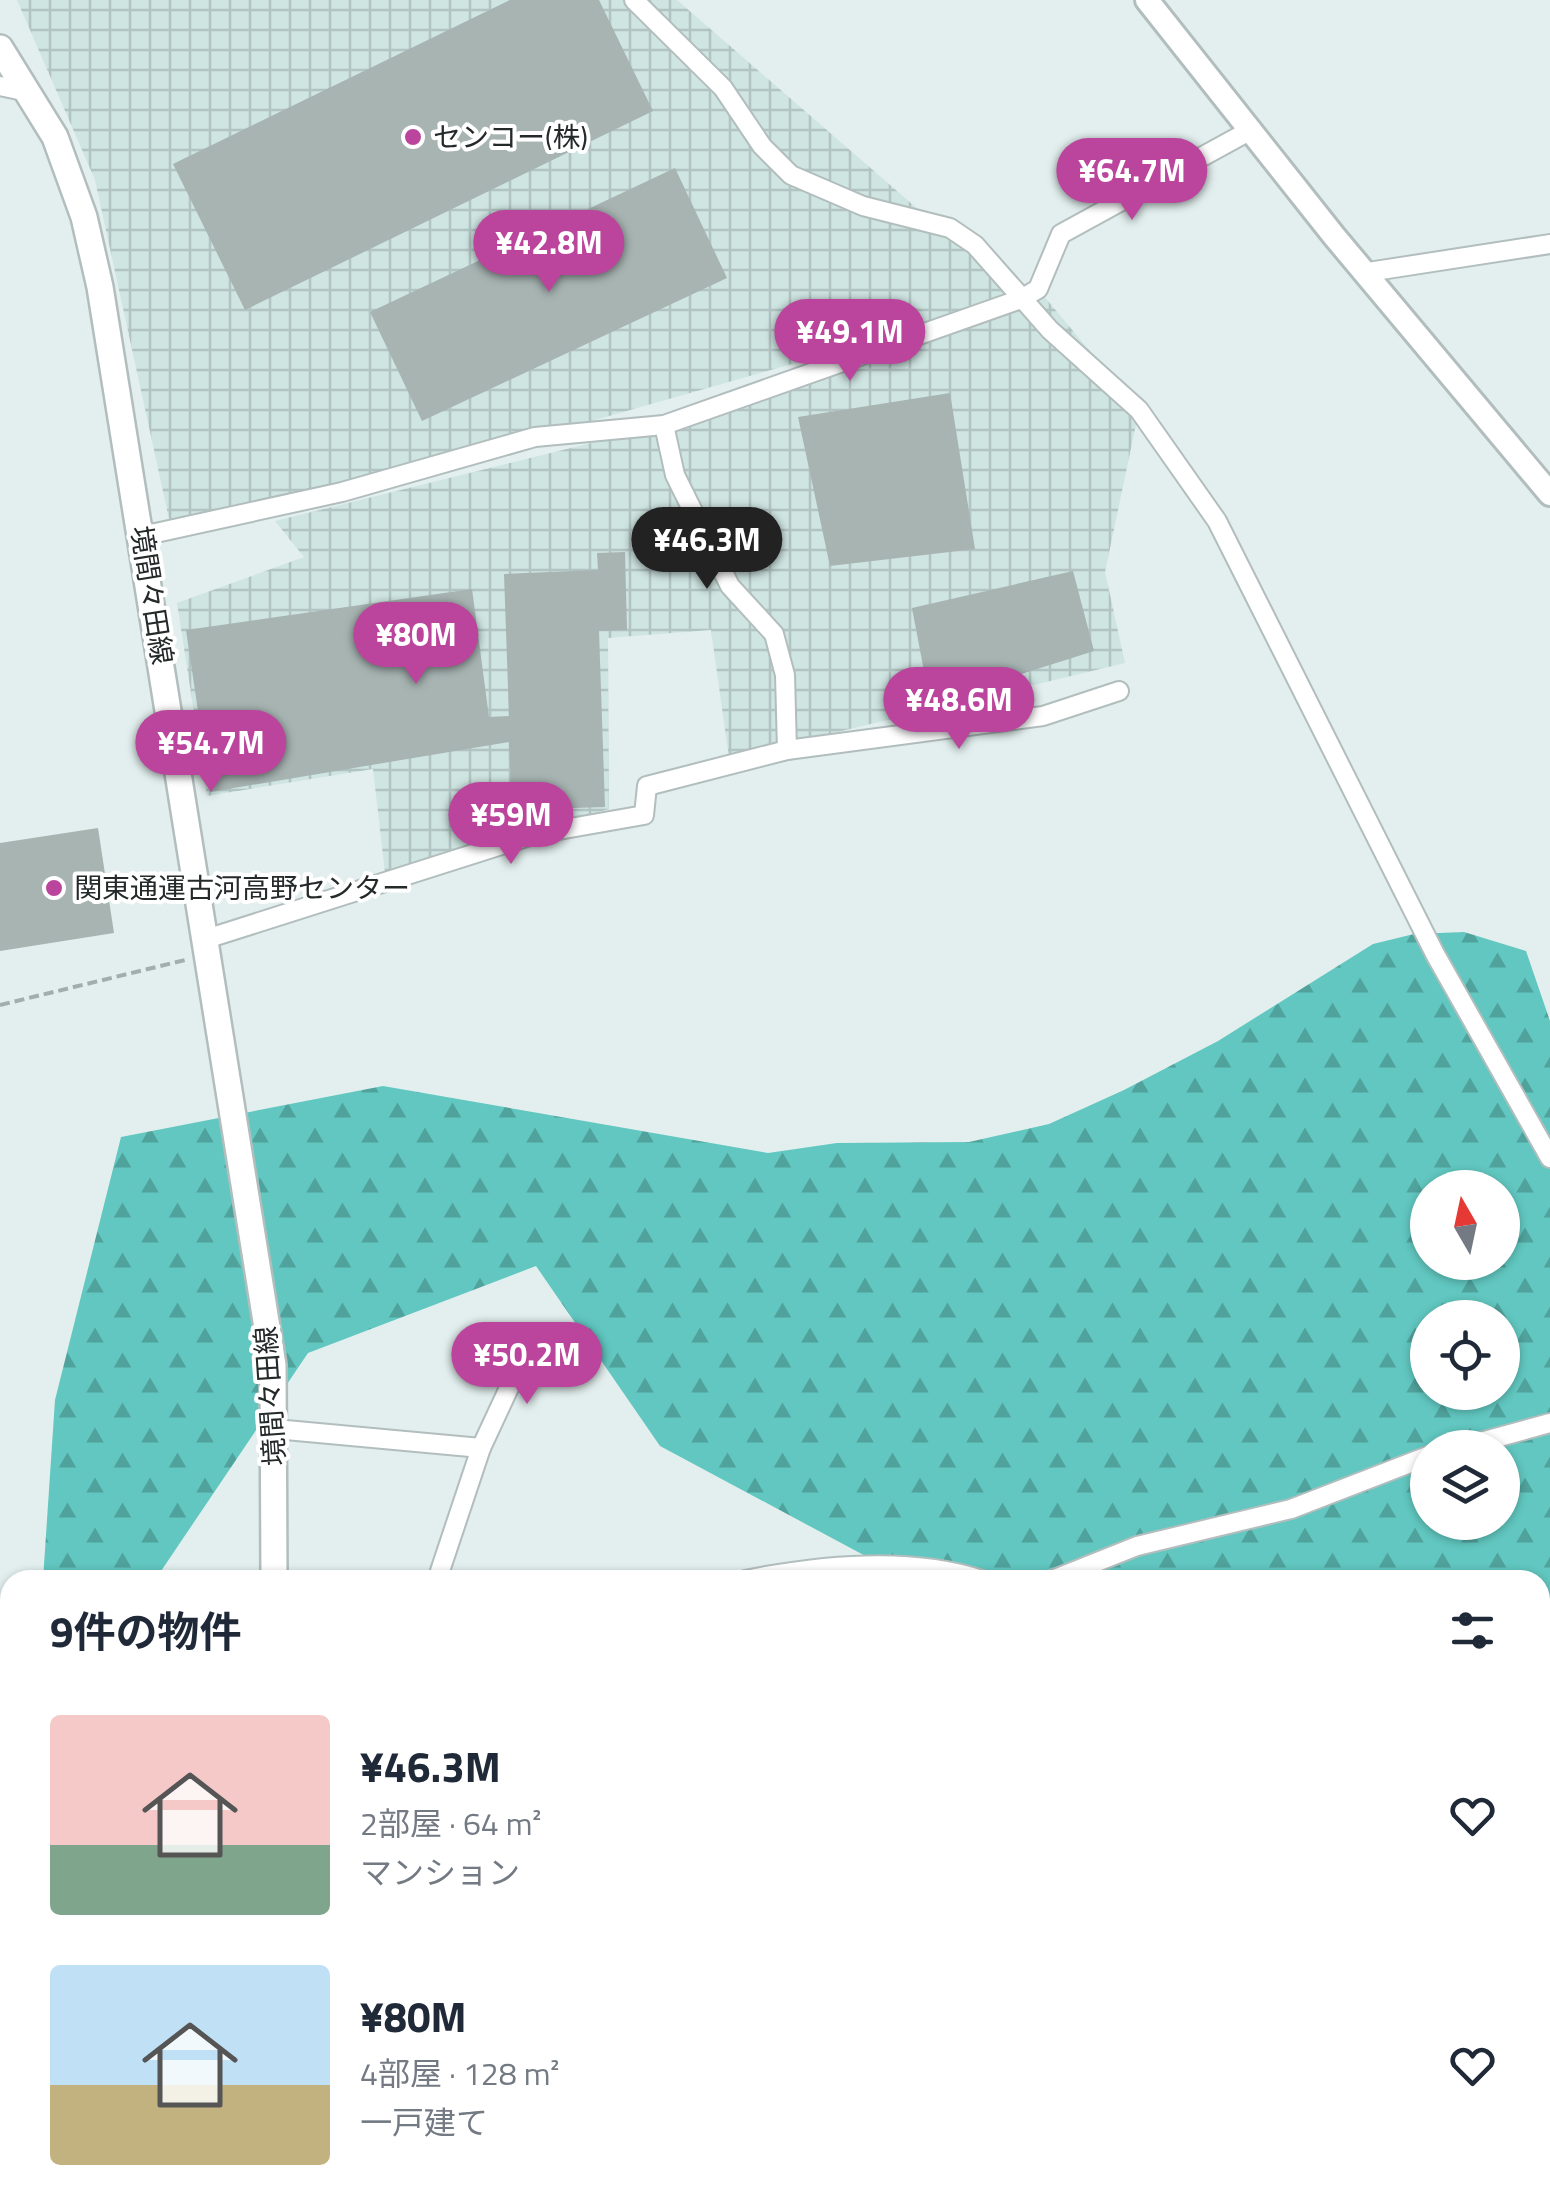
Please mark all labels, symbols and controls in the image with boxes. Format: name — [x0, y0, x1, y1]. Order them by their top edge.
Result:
place label: センコー(株) — [433, 115, 588, 158]
marker: センコー(株) — [402, 126, 424, 148]
pin: ¥64.7M — [1051, 138, 1213, 223]
text: ¥64.7M — [1078, 146, 1186, 194]
pin: ¥42.8M — [468, 210, 630, 295]
text: ¥42.8M — [495, 218, 603, 266]
pin: ¥49.1M — [769, 299, 931, 384]
text: ¥49.1M — [796, 307, 904, 355]
pin: ¥46.3M — [626, 507, 788, 592]
text: ¥46.3M — [653, 515, 761, 563]
street label: 境間々田線 — [120, 522, 185, 667]
pin: ¥80M — [357, 602, 475, 687]
text: ¥80M — [375, 610, 457, 658]
pin: ¥48.6M — [878, 667, 1040, 752]
text: ¥48.6M — [905, 675, 1013, 723]
pin: ¥54.7M — [130, 710, 292, 795]
text: ¥54.7M — [157, 718, 265, 766]
pin: ¥59M — [452, 782, 570, 867]
text: ¥59M — [470, 790, 552, 838]
place label: 関東通運古河高野センター — [74, 866, 410, 909]
marker: 関東通運古河高野センター — [43, 877, 65, 899]
north arrow — [1410, 1170, 1520, 1280]
map controls — [1410, 1170, 1520, 1540]
button: locate — [1410, 1300, 1520, 1410]
pin: ¥50.2M — [446, 1322, 608, 1407]
street label: 境間々田線 — [243, 1325, 296, 1467]
text: ¥50.2M — [473, 1330, 581, 1378]
button: layers — [1410, 1430, 1520, 1540]
text: 9件の物件 — [50, 1599, 242, 1663]
icon: filters — [1445, 1603, 1500, 1658]
text: ¥46.3M — [360, 1734, 501, 1798]
icon: home — [130, 1755, 250, 1875]
icon: heart — [1445, 1788, 1500, 1843]
text: 2部屋 · 64 m² — [360, 1799, 542, 1847]
text: マンション — [360, 1848, 520, 1896]
text: ¥80M — [360, 1984, 467, 2048]
icon: home — [130, 2005, 250, 2125]
icon: heart — [1445, 2038, 1500, 2093]
text: 4部屋 · 128 m² — [360, 2049, 559, 2097]
text: 一戸建て — [360, 2098, 488, 2146]

